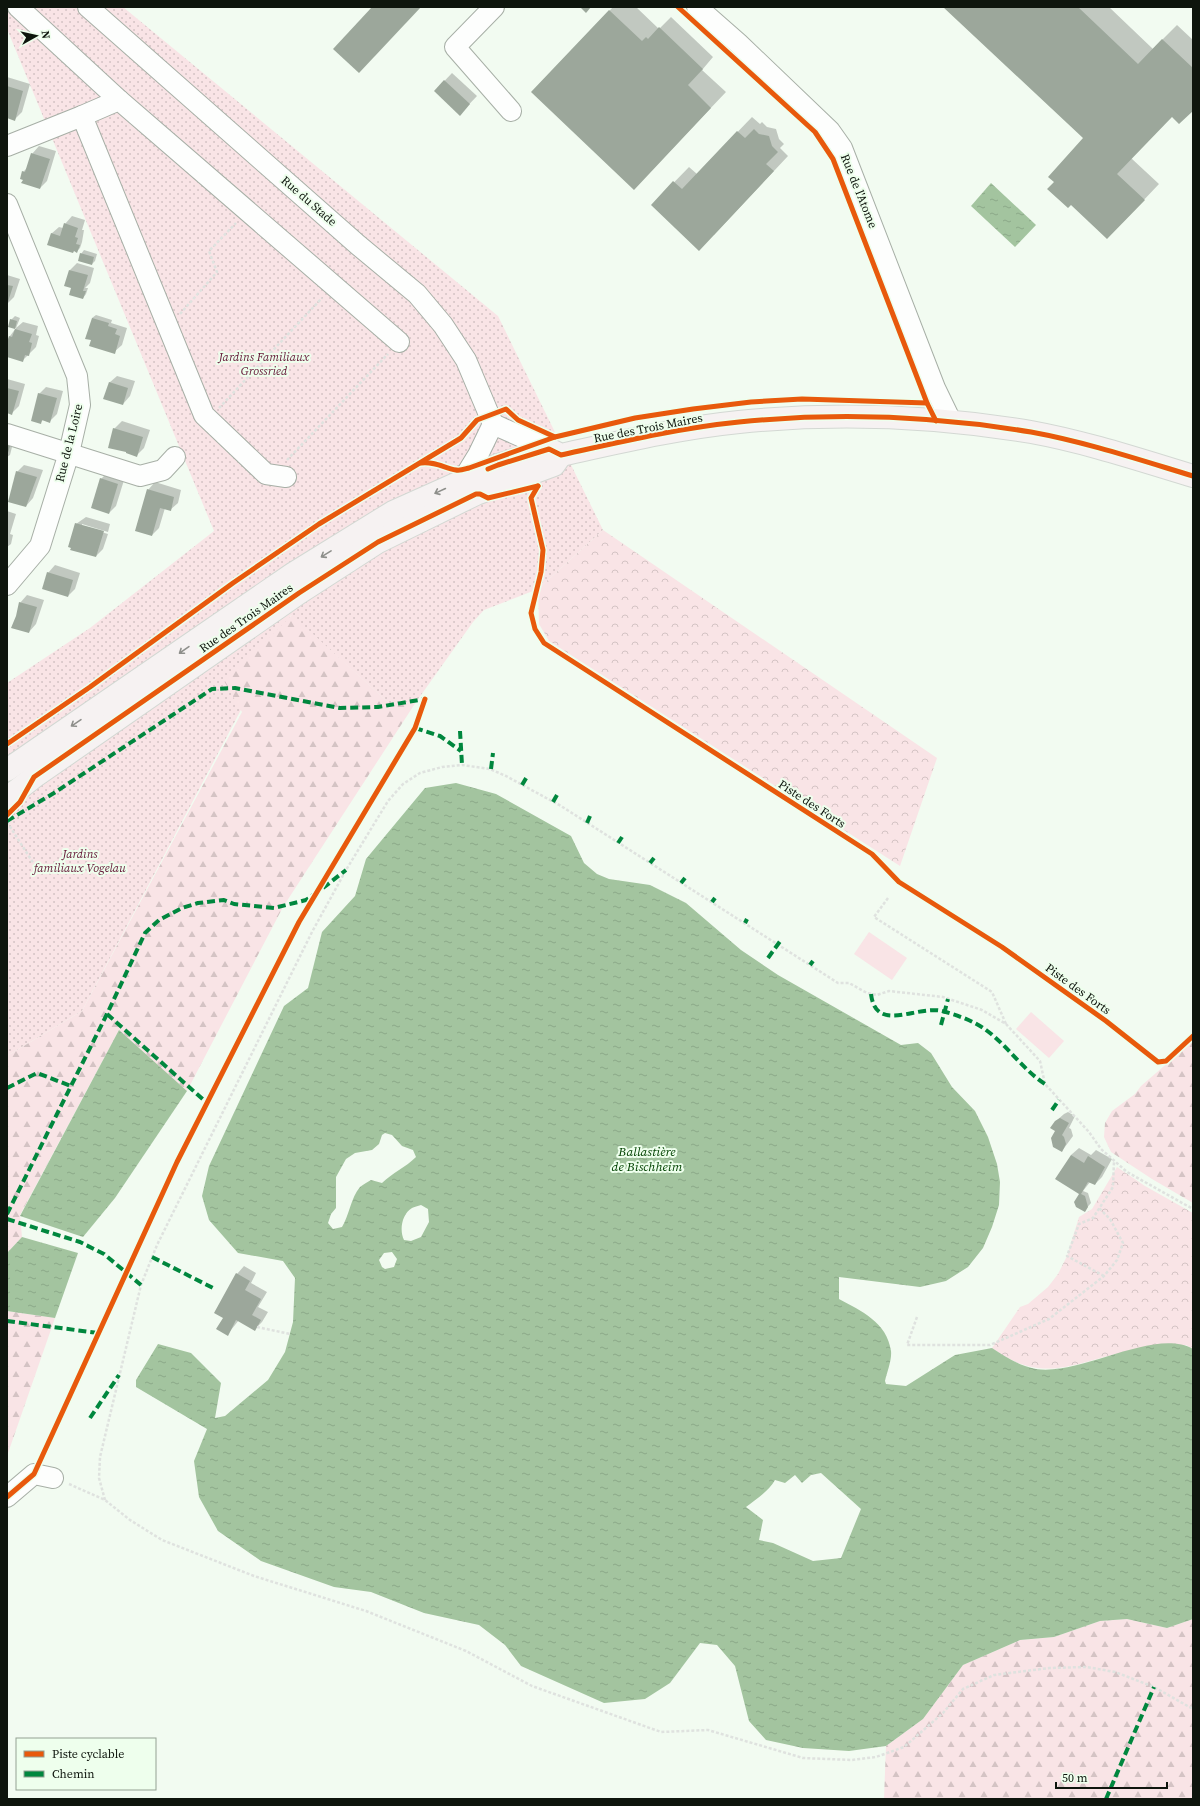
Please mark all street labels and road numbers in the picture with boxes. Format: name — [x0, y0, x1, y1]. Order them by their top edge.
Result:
street label: Rue de l'Atome — [837, 151, 881, 231]
street label: Rue du Stade — [278, 172, 340, 230]
street label: Rue de la Loire — [52, 402, 86, 484]
street label: Rue des Trois Maires — [592, 410, 704, 446]
street label: Rue des Trois Maires — [196, 580, 296, 656]
street label: Piste des Forts — [775, 776, 849, 832]
street label: Piste des Forts — [1042, 960, 1114, 1018]

